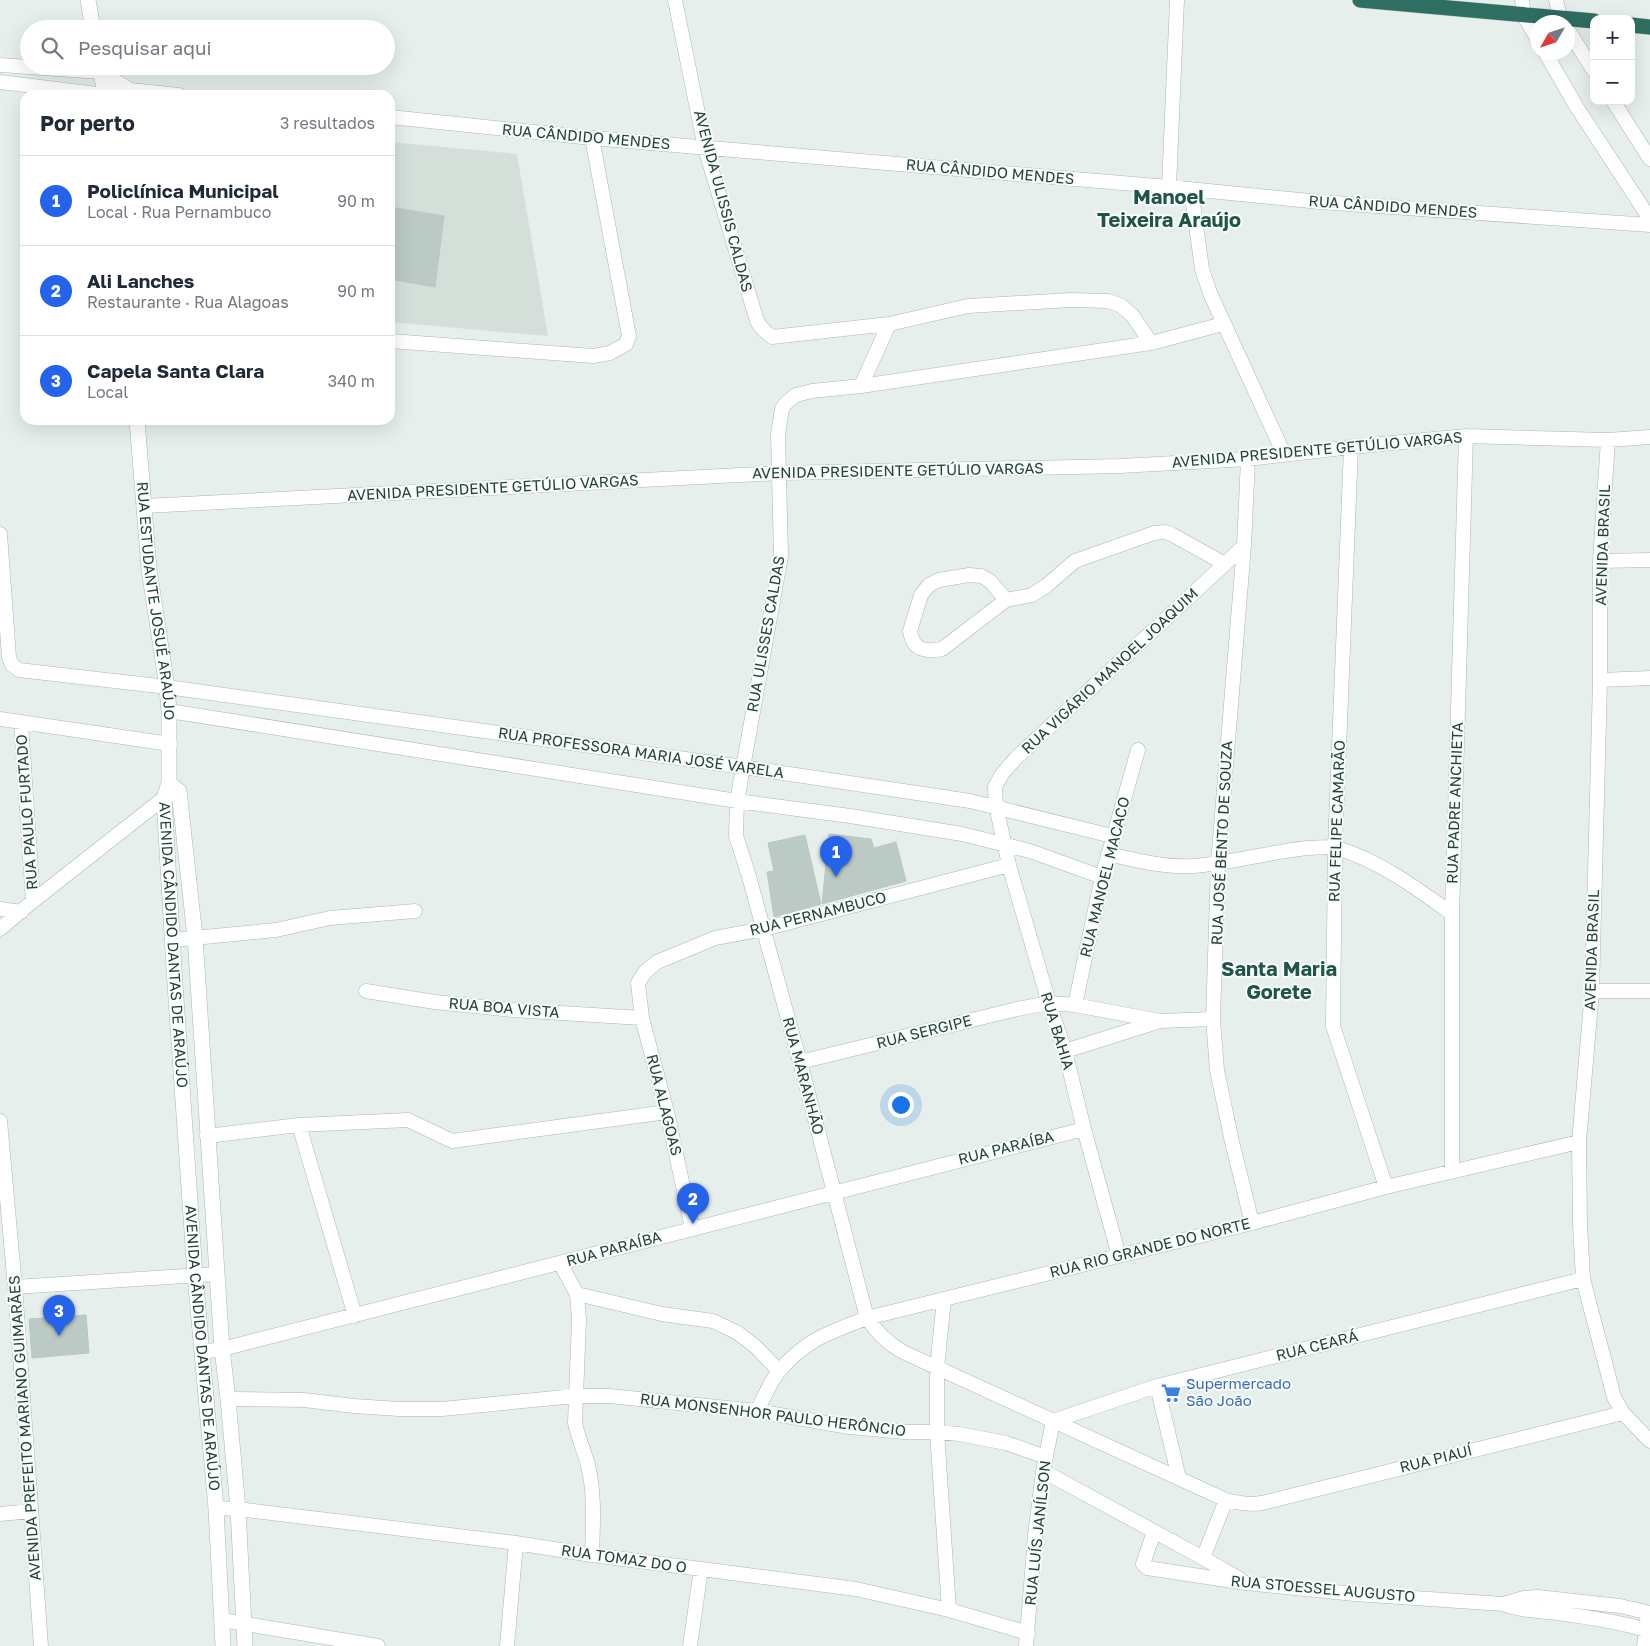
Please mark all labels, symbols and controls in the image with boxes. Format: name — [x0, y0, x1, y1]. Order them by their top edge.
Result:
north arrow — [1530, 15, 1575, 60]
map controls — [1590, 15, 1635, 105]
button: + — [1590, 15, 1635, 60]
search box — [20, 20, 395, 75]
icon: search — [38, 34, 66, 62]
text: Pesquisar aqui — [78, 36, 212, 59]
button: − — [1590, 60, 1635, 105]
street label: AVENIDA ULISSIS CALDAS — [691, 108, 757, 294]
text: Por perto — [40, 110, 135, 136]
text: 3 resultados — [280, 113, 375, 133]
street label: RUA CÂNDIDO MENDES — [501, 120, 671, 152]
street label: RUA CÂNDIDO MENDES — [905, 155, 1075, 187]
text: Policlínica Municipal — [87, 179, 279, 202]
district label: Manoel Teixeira Araújo — [1097, 184, 1241, 231]
text: 1 — [52, 191, 60, 211]
text: 90 m — [337, 191, 375, 211]
street label: RUA CÂNDIDO MENDES — [1308, 191, 1478, 221]
text: Local · Rua Pernambuco — [87, 202, 271, 222]
text: Ali Lanches — [87, 269, 194, 292]
text: 2 — [51, 281, 61, 301]
text: 90 m — [337, 281, 375, 301]
text: Restaurante · Rua Alagoas — [87, 292, 289, 312]
text: Capela Santa Clara — [87, 359, 264, 382]
text: 3 — [51, 371, 61, 391]
text: 340 m — [328, 371, 375, 391]
text: Local — [87, 382, 128, 402]
street label: AVENIDA PRESIDENTE GETÚLIO VARGAS — [1171, 427, 1463, 471]
street label: AVENIDA PRESIDENTE GETÚLIO VARGAS — [752, 458, 1044, 482]
street label: AVENIDA PRESIDENTE GETÚLIO VARGAS — [347, 470, 639, 504]
street label: RUA ESTUDANTE JOSUÉ ARAÚJO — [134, 481, 179, 720]
street label: AVENIDA BRASIL — [1591, 484, 1613, 606]
street label: RUA ULISSES CALDAS — [742, 554, 788, 713]
street label: RUA VIGÁRIO MANOEL JOAQUIM — [1017, 584, 1201, 757]
street label: RUA PADRE ANCHIETA — [1442, 722, 1466, 884]
street label: RUA PROFESSORA MARIA JOSÉ VARELA — [497, 723, 785, 781]
street label: RUA PAULO FURTADO — [12, 734, 40, 891]
street label: RUA JOSÉ BENTO DE SOUZA — [1207, 740, 1235, 946]
street label: RUA FELIPE CAMARÃO — [1324, 740, 1348, 902]
street label: RUA MANOEL MACACO — [1075, 795, 1133, 959]
street label: AVENIDA CÂNDIDO DANTAS DE ARAÚJO — [156, 801, 192, 1089]
pin: 1 — [820, 836, 852, 877]
street label: RUA PERNAMBUCO — [748, 887, 888, 939]
street label: AVENIDA BRASIL — [1580, 889, 1602, 1011]
district label: Santa Maria Gorete — [1221, 956, 1337, 1003]
street label: RUA BAHIA — [1038, 990, 1078, 1072]
street label: RUA BOA VISTA — [448, 993, 560, 1021]
street label: RUA SERGIPE — [874, 1010, 973, 1052]
street label: RUA MARANHÃO — [780, 1015, 828, 1137]
street label: RUA ALAGOAS — [644, 1052, 686, 1157]
your location — [888, 1092, 914, 1118]
street label: RUA PARAÍBA — [956, 1126, 1055, 1168]
pin: 2 — [677, 1183, 709, 1224]
street label: AVENIDA CÂNDIDO DANTAS DE ARAÚJO — [182, 1204, 224, 1492]
street label: RUA RIO GRANDE DO NORTE — [1048, 1213, 1252, 1281]
street label: RUA PARAÍBA — [564, 1227, 663, 1269]
street label: AVENIDA PREFEITO MARIANO GUIMARÃES — [4, 1275, 44, 1581]
pin: 3 — [43, 1295, 75, 1336]
street label: RUA CEARÁ — [1274, 1326, 1360, 1364]
place label: Supermercado São João — [1186, 1374, 1291, 1409]
supermarket icon: Supermercado São João — [1160, 1382, 1182, 1404]
street label: RUA MONSENHOR PAULO HERÔNCIO — [639, 1389, 907, 1439]
street label: RUA PIAUÍ — [1398, 1440, 1475, 1476]
street label: RUA LUÍS JANÍLSON — [1020, 1459, 1054, 1606]
street label: RUA TOMAZ DO O — [560, 1540, 688, 1576]
street label: RUA STOESSEL AUGUSTO — [1230, 1571, 1416, 1605]

